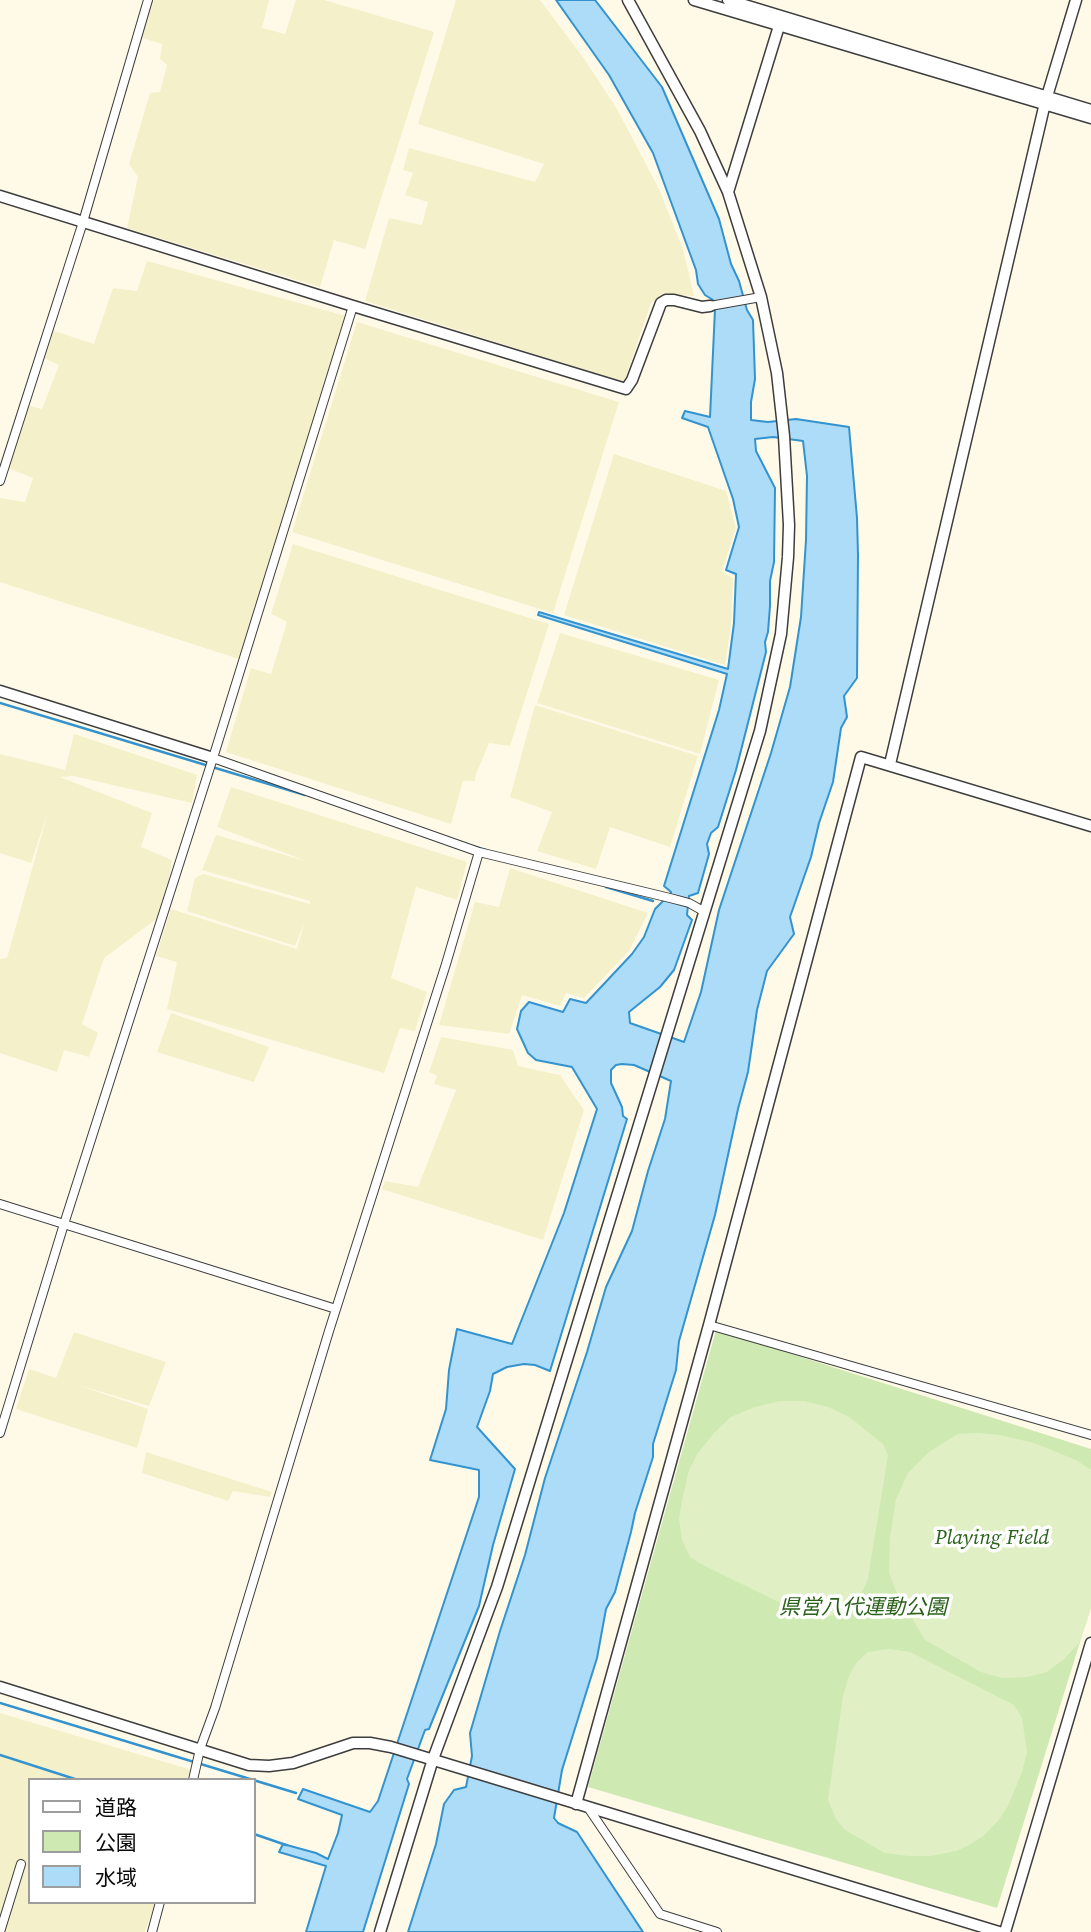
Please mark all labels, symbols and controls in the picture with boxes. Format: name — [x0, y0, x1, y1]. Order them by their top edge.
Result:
park label: Playing Field — [935, 1526, 1049, 1552]
park label: 県営八代運動公園 — [779, 1596, 947, 1622]
legend — [28, 1778, 256, 1904]
text: 道路 — [95, 1793, 137, 1822]
text: 公園 — [95, 1828, 137, 1857]
text: 水域 — [95, 1863, 137, 1892]

